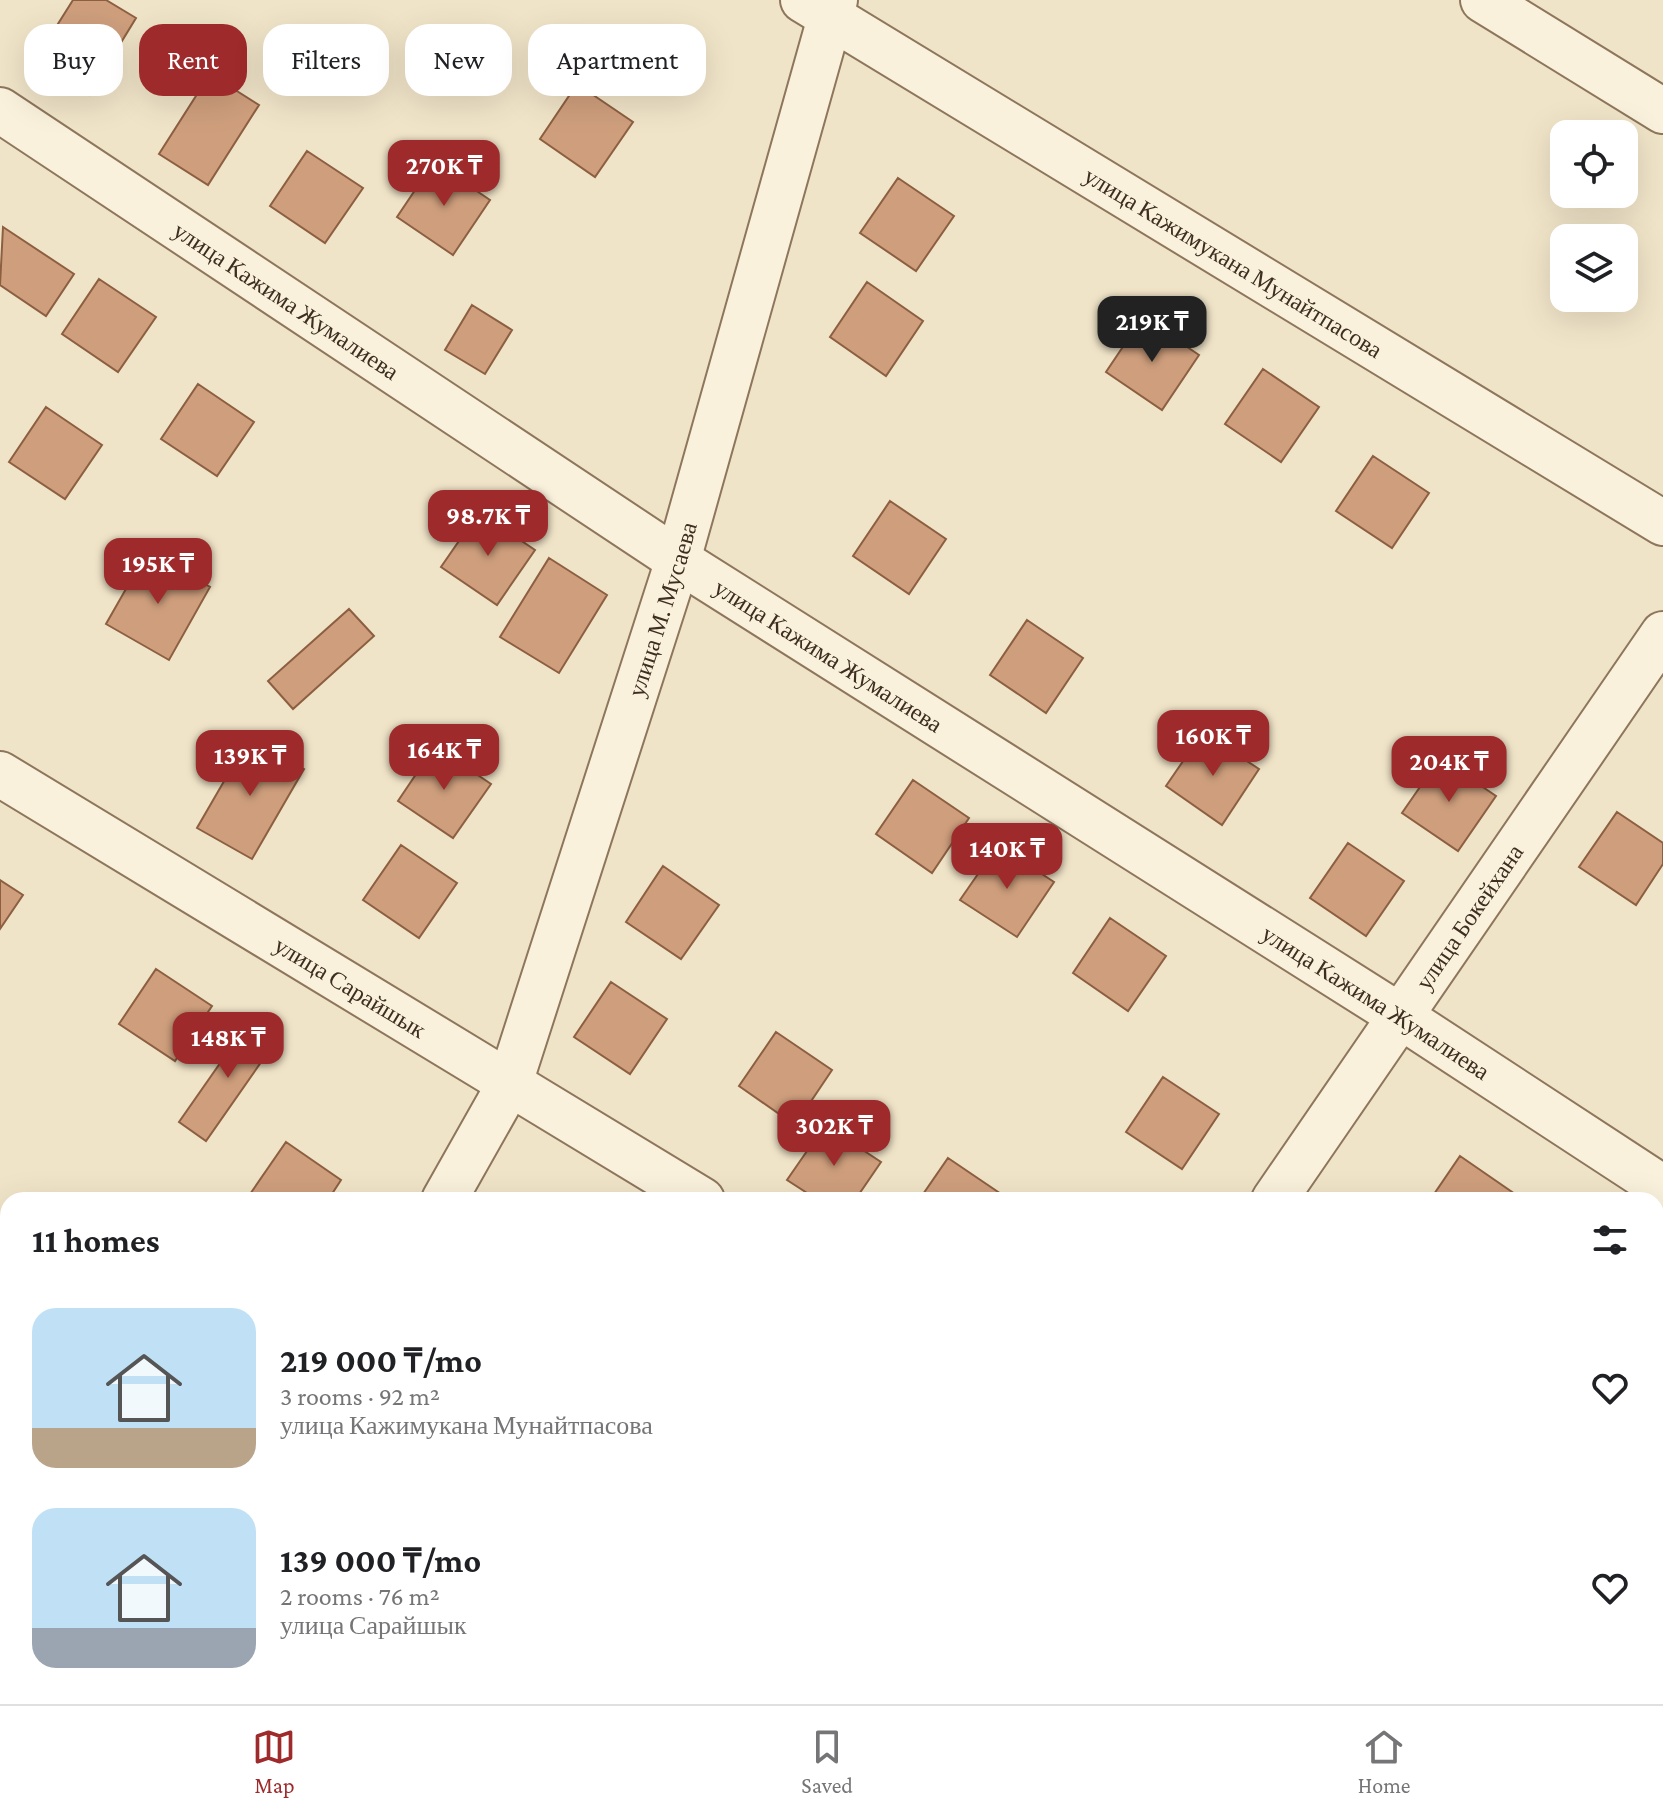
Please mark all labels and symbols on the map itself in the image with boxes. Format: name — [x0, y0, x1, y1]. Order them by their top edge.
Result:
pin: 270K ₸ — [379, 140, 509, 208]
street label: улица Кажимукана Мунайтпасова — [1080, 161, 1388, 363]
street label: улица Кажима Жумалиева — [169, 216, 405, 385]
pin: 219K ₸ — [1087, 296, 1217, 364]
pin: 98.7K ₸ — [414, 490, 562, 558]
street label: улица М. Мусаева — [622, 518, 702, 700]
pin: 195K ₸ — [93, 538, 223, 606]
street label: улица Кажима Жумалиева — [710, 573, 948, 738]
pin: 160K ₸ — [1148, 710, 1278, 778]
pin: 164K ₸ — [379, 724, 509, 792]
pin: 139K ₸ — [185, 730, 315, 798]
pin: 204K ₸ — [1384, 736, 1514, 804]
pin: 140K ₸ — [942, 823, 1072, 891]
street label: улица Бокейхана — [1410, 839, 1528, 994]
street label: улица Кажима Жумалиева — [1257, 919, 1495, 1085]
street label: улица Сарайшык — [270, 930, 431, 1043]
pin: 148K ₸ — [163, 1012, 293, 1080]
pin: 302K ₸ — [769, 1100, 899, 1168]

